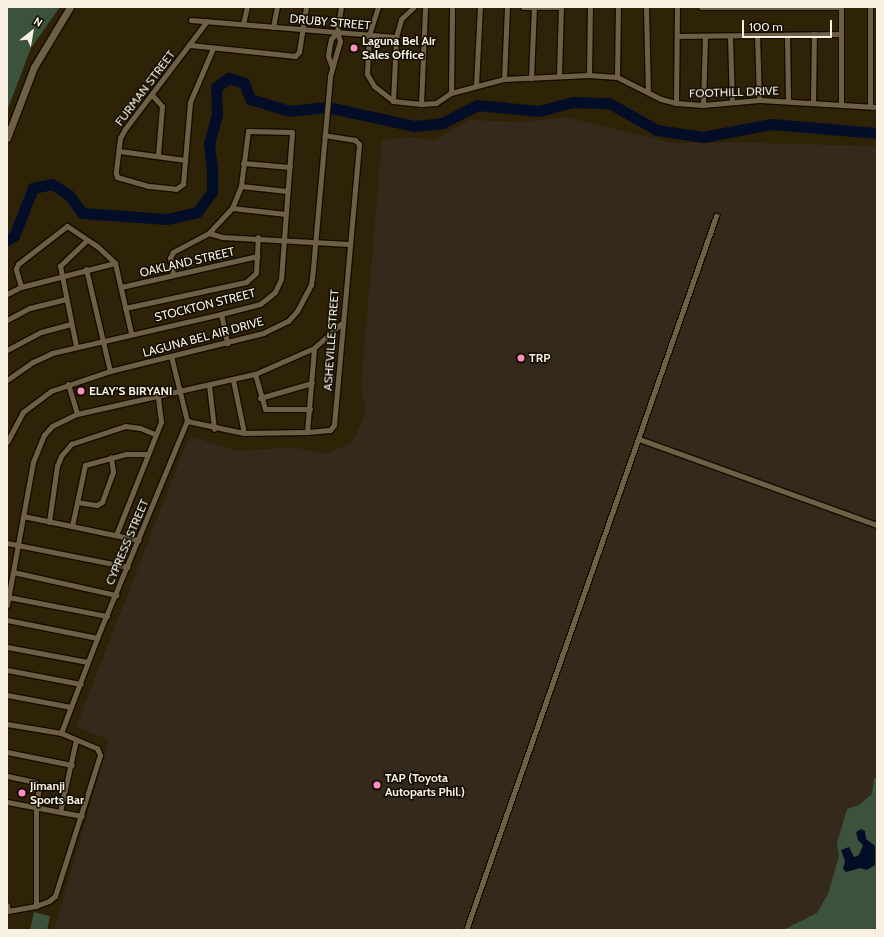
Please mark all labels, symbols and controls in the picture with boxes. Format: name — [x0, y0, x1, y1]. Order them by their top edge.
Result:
street label: DRUBY STREET — [289, 11, 371, 33]
north arrow — [12, 12, 52, 52]
scale bar — [744, 12, 834, 38]
text: N — [31, 14, 45, 30]
text: 100 m — [749, 19, 783, 34]
place label: Laguna Bel Air Sales Office — [362, 34, 436, 62]
marker: Laguna Bel Air Sales Office — [349, 43, 359, 53]
street label: FURMAN STREET — [112, 47, 178, 129]
street label: FOOTHILL DRIVE — [689, 83, 779, 101]
street label: OAKLAND STREET — [138, 244, 236, 280]
street label: STOCKTON STREET — [153, 286, 257, 324]
street label: ASHEVILLE STREET — [320, 289, 342, 391]
street label: LAGUNA BEL AIR DRIVE — [141, 314, 265, 360]
place label: TRP — [529, 351, 550, 365]
marker: TRP — [516, 353, 526, 363]
place label: ELAY’S BIRYANI — [89, 384, 172, 398]
marker: ELAY’S BIRYANI — [76, 386, 86, 396]
street label: CYPRESS STREET — [102, 497, 152, 587]
place label: TAP (Toyota Autoparts Phil.) — [385, 771, 465, 799]
place label: Jimanji Sports Bar — [30, 779, 84, 807]
marker: TAP (Toyota Autoparts Phil.) — [372, 780, 382, 790]
marker: Jimanji Sports Bar — [17, 788, 27, 798]

